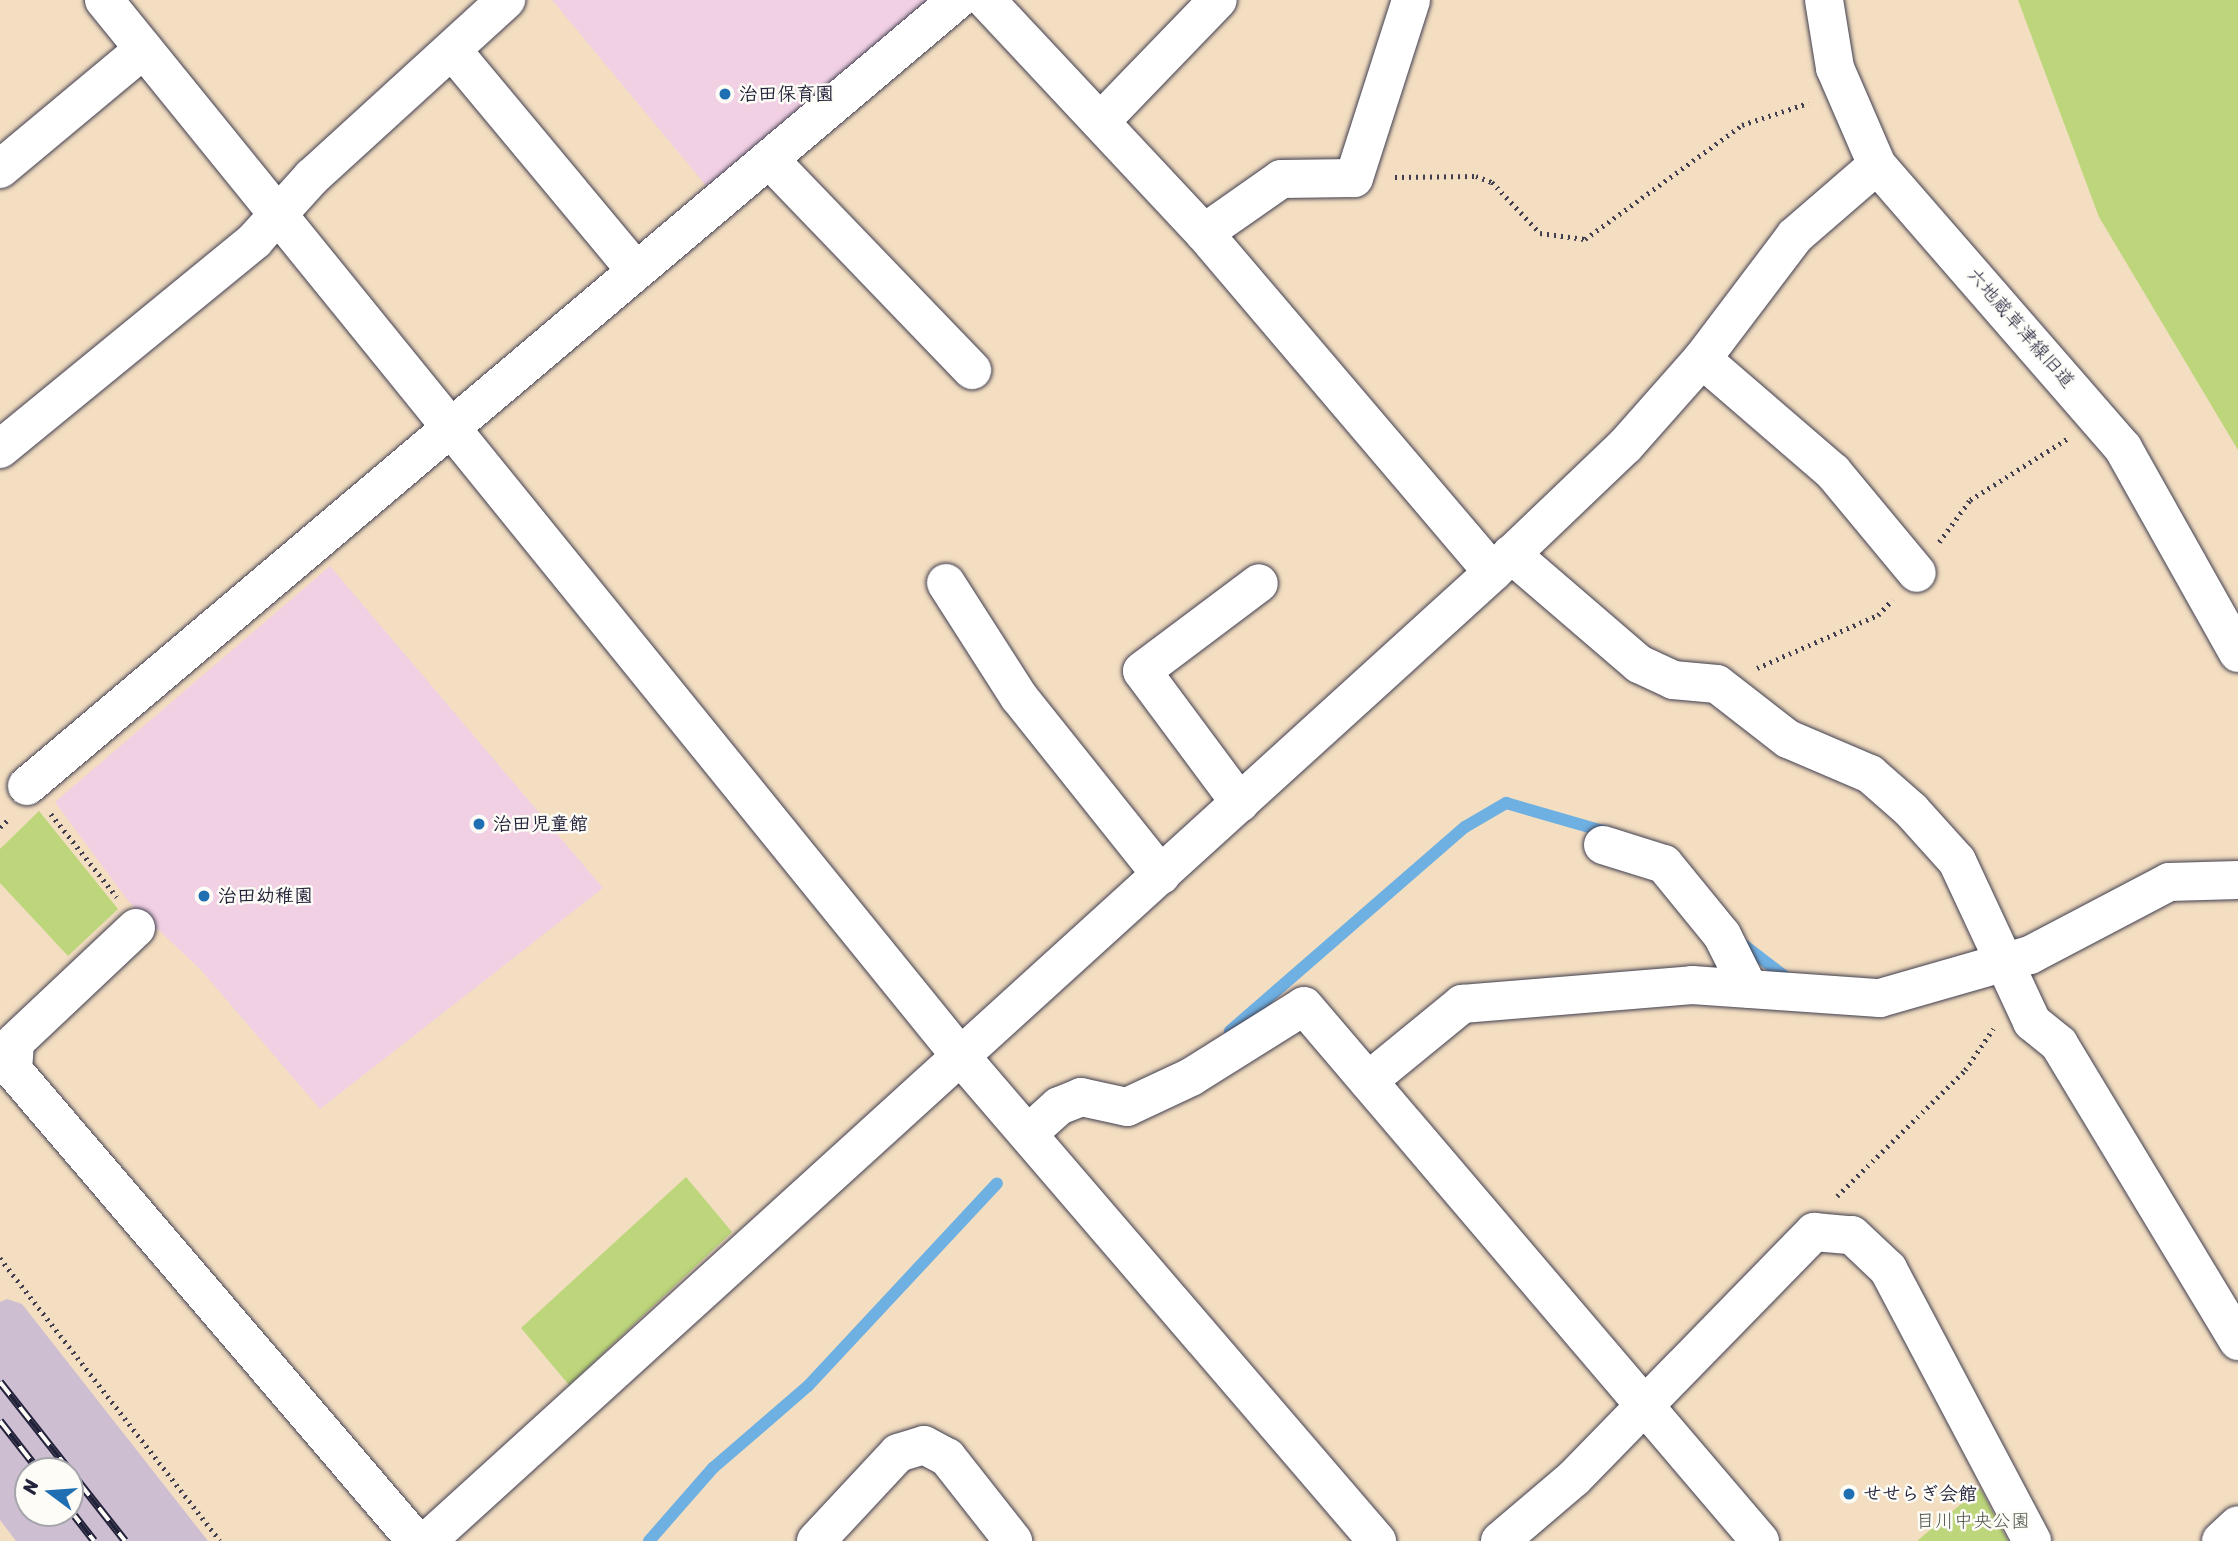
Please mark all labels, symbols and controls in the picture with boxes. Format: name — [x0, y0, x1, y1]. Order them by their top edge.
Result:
place label: 治田保育園 — [739, 83, 834, 105]
marker: 治田保育園 — [717, 86, 733, 102]
street label: 六地蔵草津線旧道 — [1963, 263, 2079, 393]
place label: 治田児童館 — [493, 813, 588, 835]
marker: 治田児童館 — [471, 816, 487, 832]
place label: 治田幼稚園 — [218, 885, 313, 907]
marker: 治田幼稚園 — [196, 888, 212, 904]
north arrow — [14, 1457, 84, 1527]
text: N — [13, 1476, 48, 1498]
place label: せせらぎ会館 — [1863, 1483, 1977, 1505]
marker: せせらぎ会館 — [1841, 1486, 1857, 1502]
park label: 目川中央公園 — [1916, 1510, 2030, 1532]

